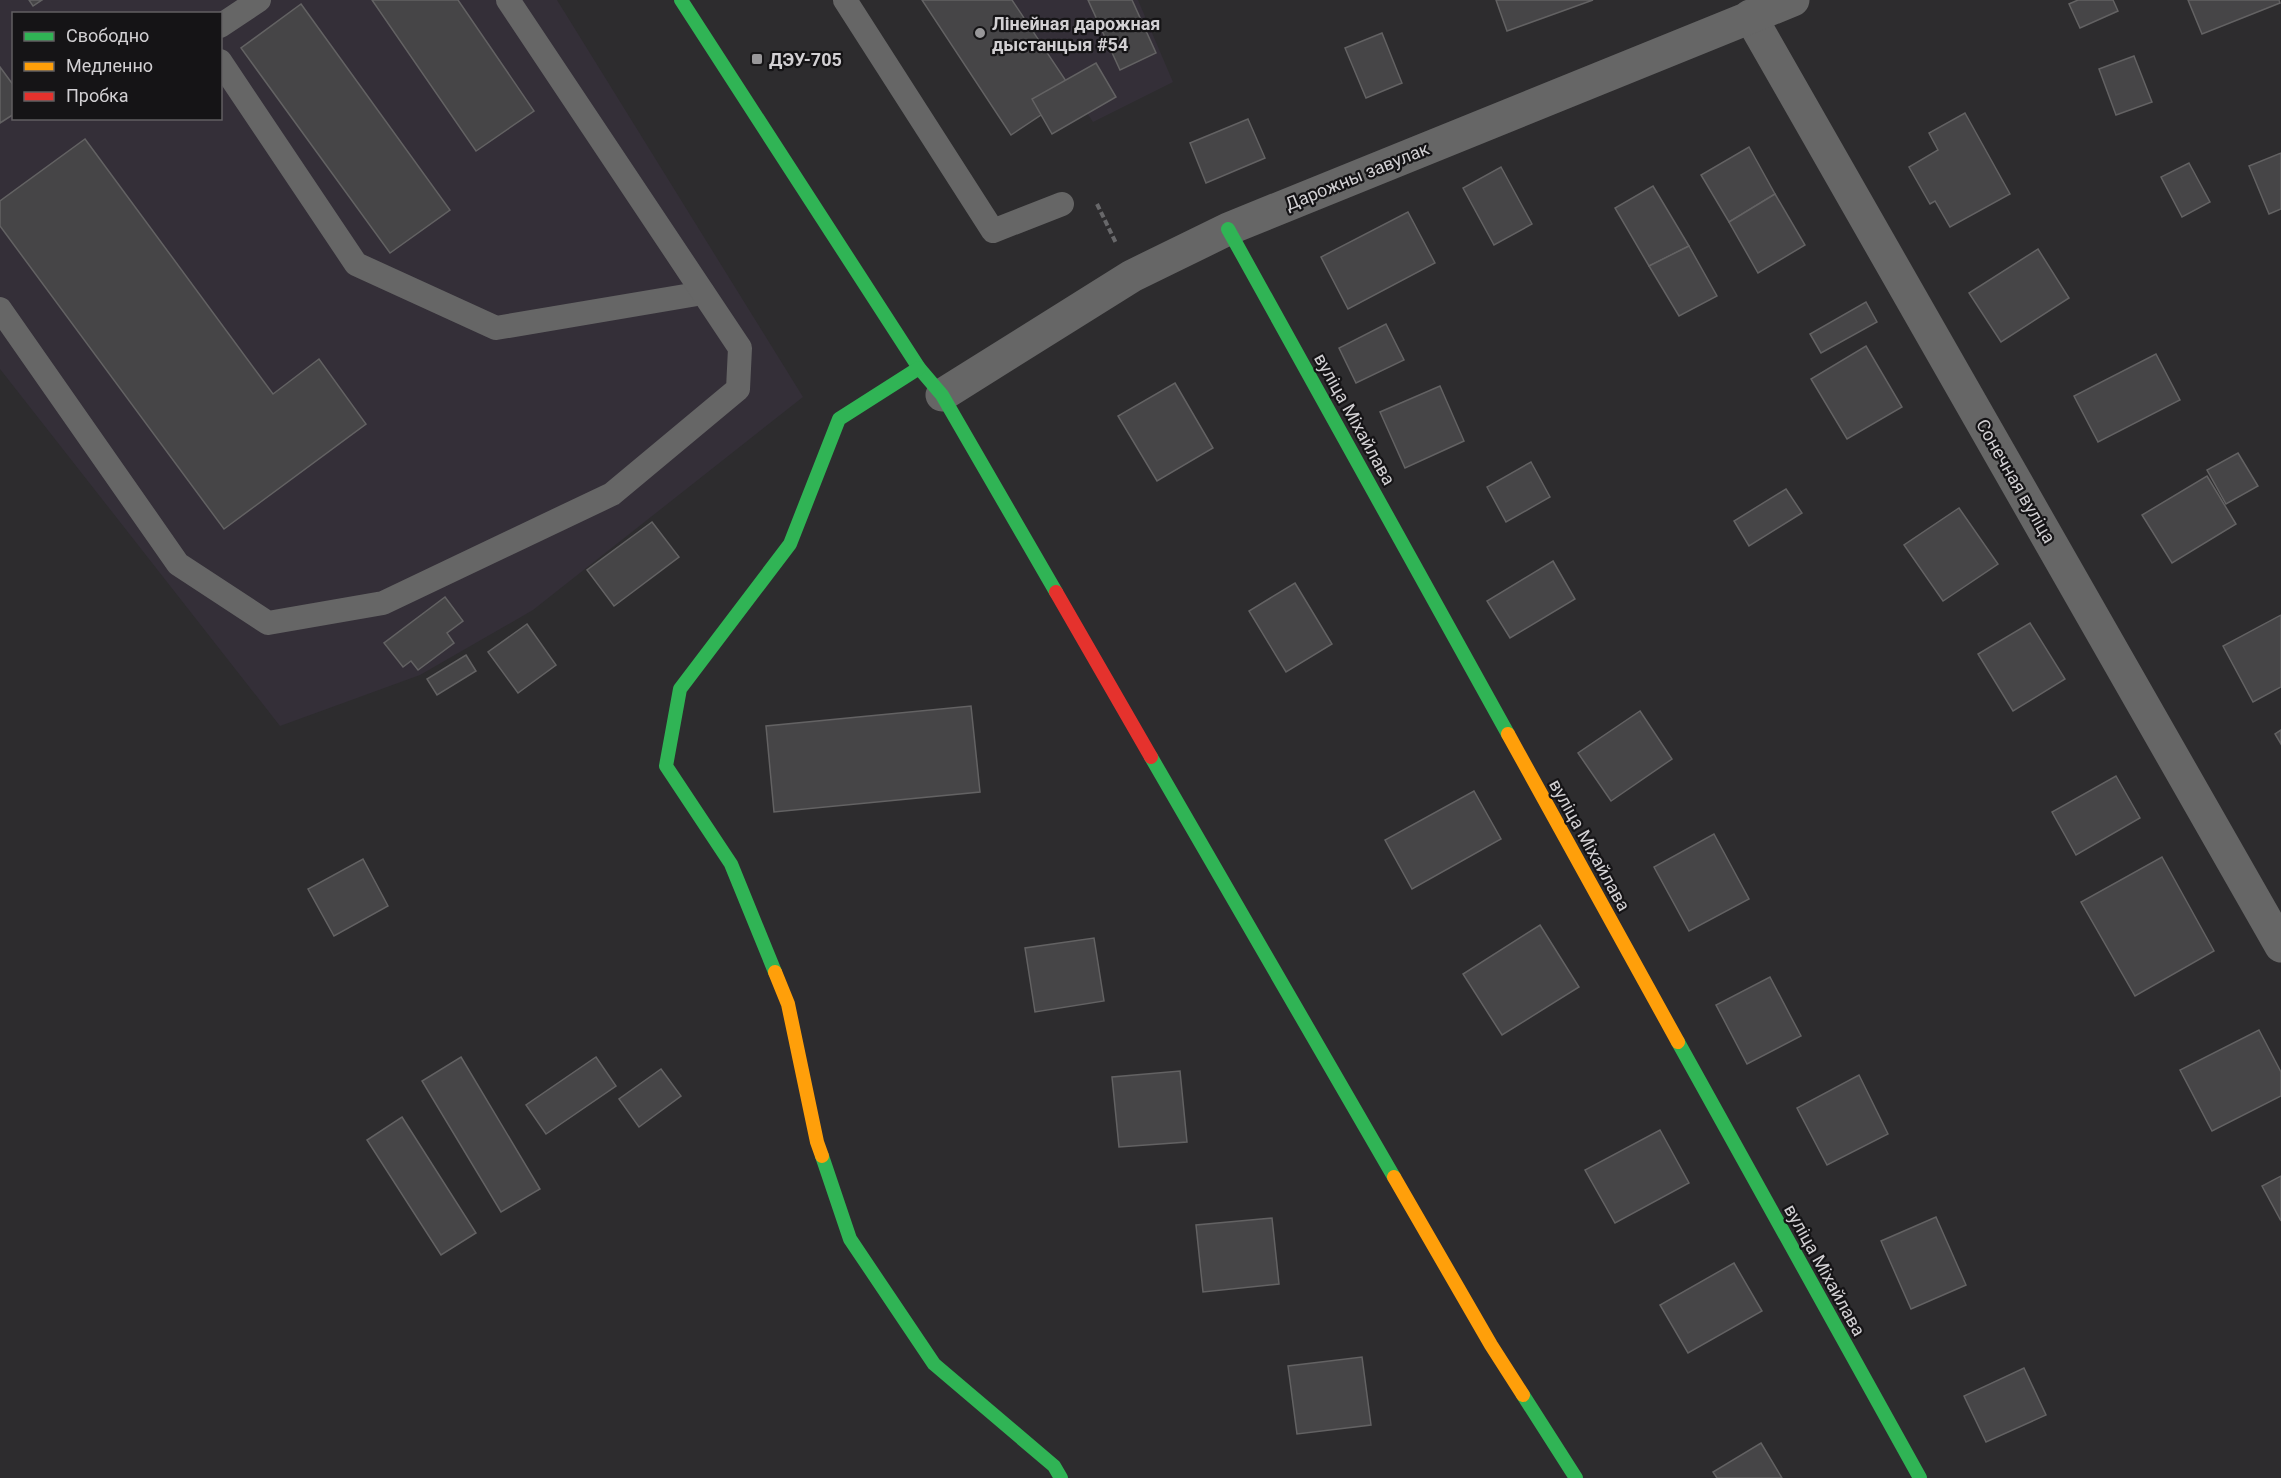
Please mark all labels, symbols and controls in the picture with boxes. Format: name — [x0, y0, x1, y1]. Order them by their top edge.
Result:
legend — [12, 12, 222, 120]
place label: Лінейная дарожная дыстанцыя #54 — [992, 13, 1160, 55]
text: Свободно — [66, 25, 149, 46]
marker: Лінейная дарожная дыстанцыя #54 — [973, 26, 987, 40]
place label: ДЭУ-705 — [769, 49, 842, 70]
marker: ДЭУ-705 — [750, 52, 764, 66]
text: Медленно — [66, 55, 153, 76]
text: Пробка — [66, 85, 129, 106]
street label: Дарожны завулак — [1282, 137, 1432, 214]
street label: вуліца Міхайлава — [1310, 349, 1400, 489]
street label: Сонечная вуліца — [1972, 415, 2060, 547]
street label: вуліца Міхайлава — [1545, 775, 1635, 915]
street label: вуліца Міхайлава — [1780, 1200, 1870, 1340]

